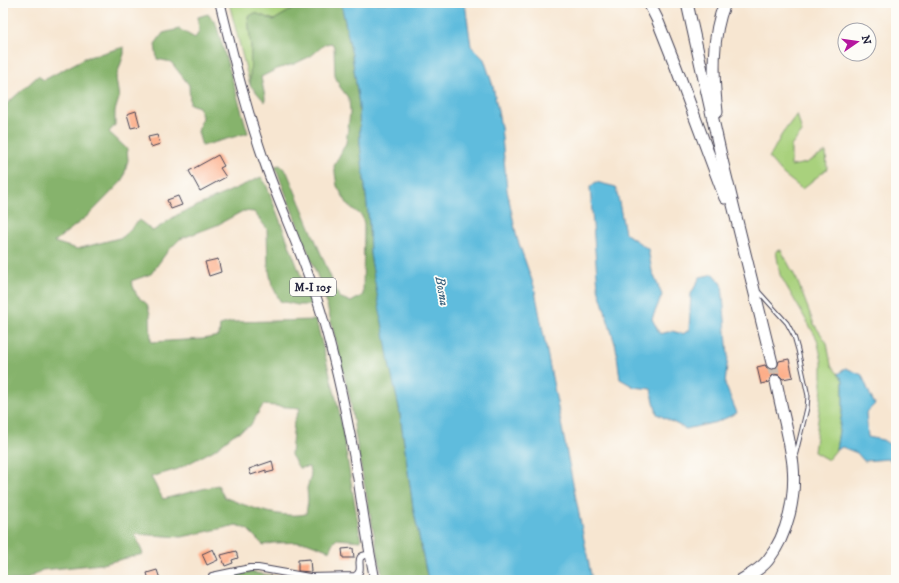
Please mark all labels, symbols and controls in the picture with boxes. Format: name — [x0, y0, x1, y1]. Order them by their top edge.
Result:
north arrow — [837, 22, 877, 62]
text: N — [858, 34, 874, 46]
water label: Bosna — [432, 274, 452, 307]
road number: M-I 105 — [290, 278, 336, 296]

